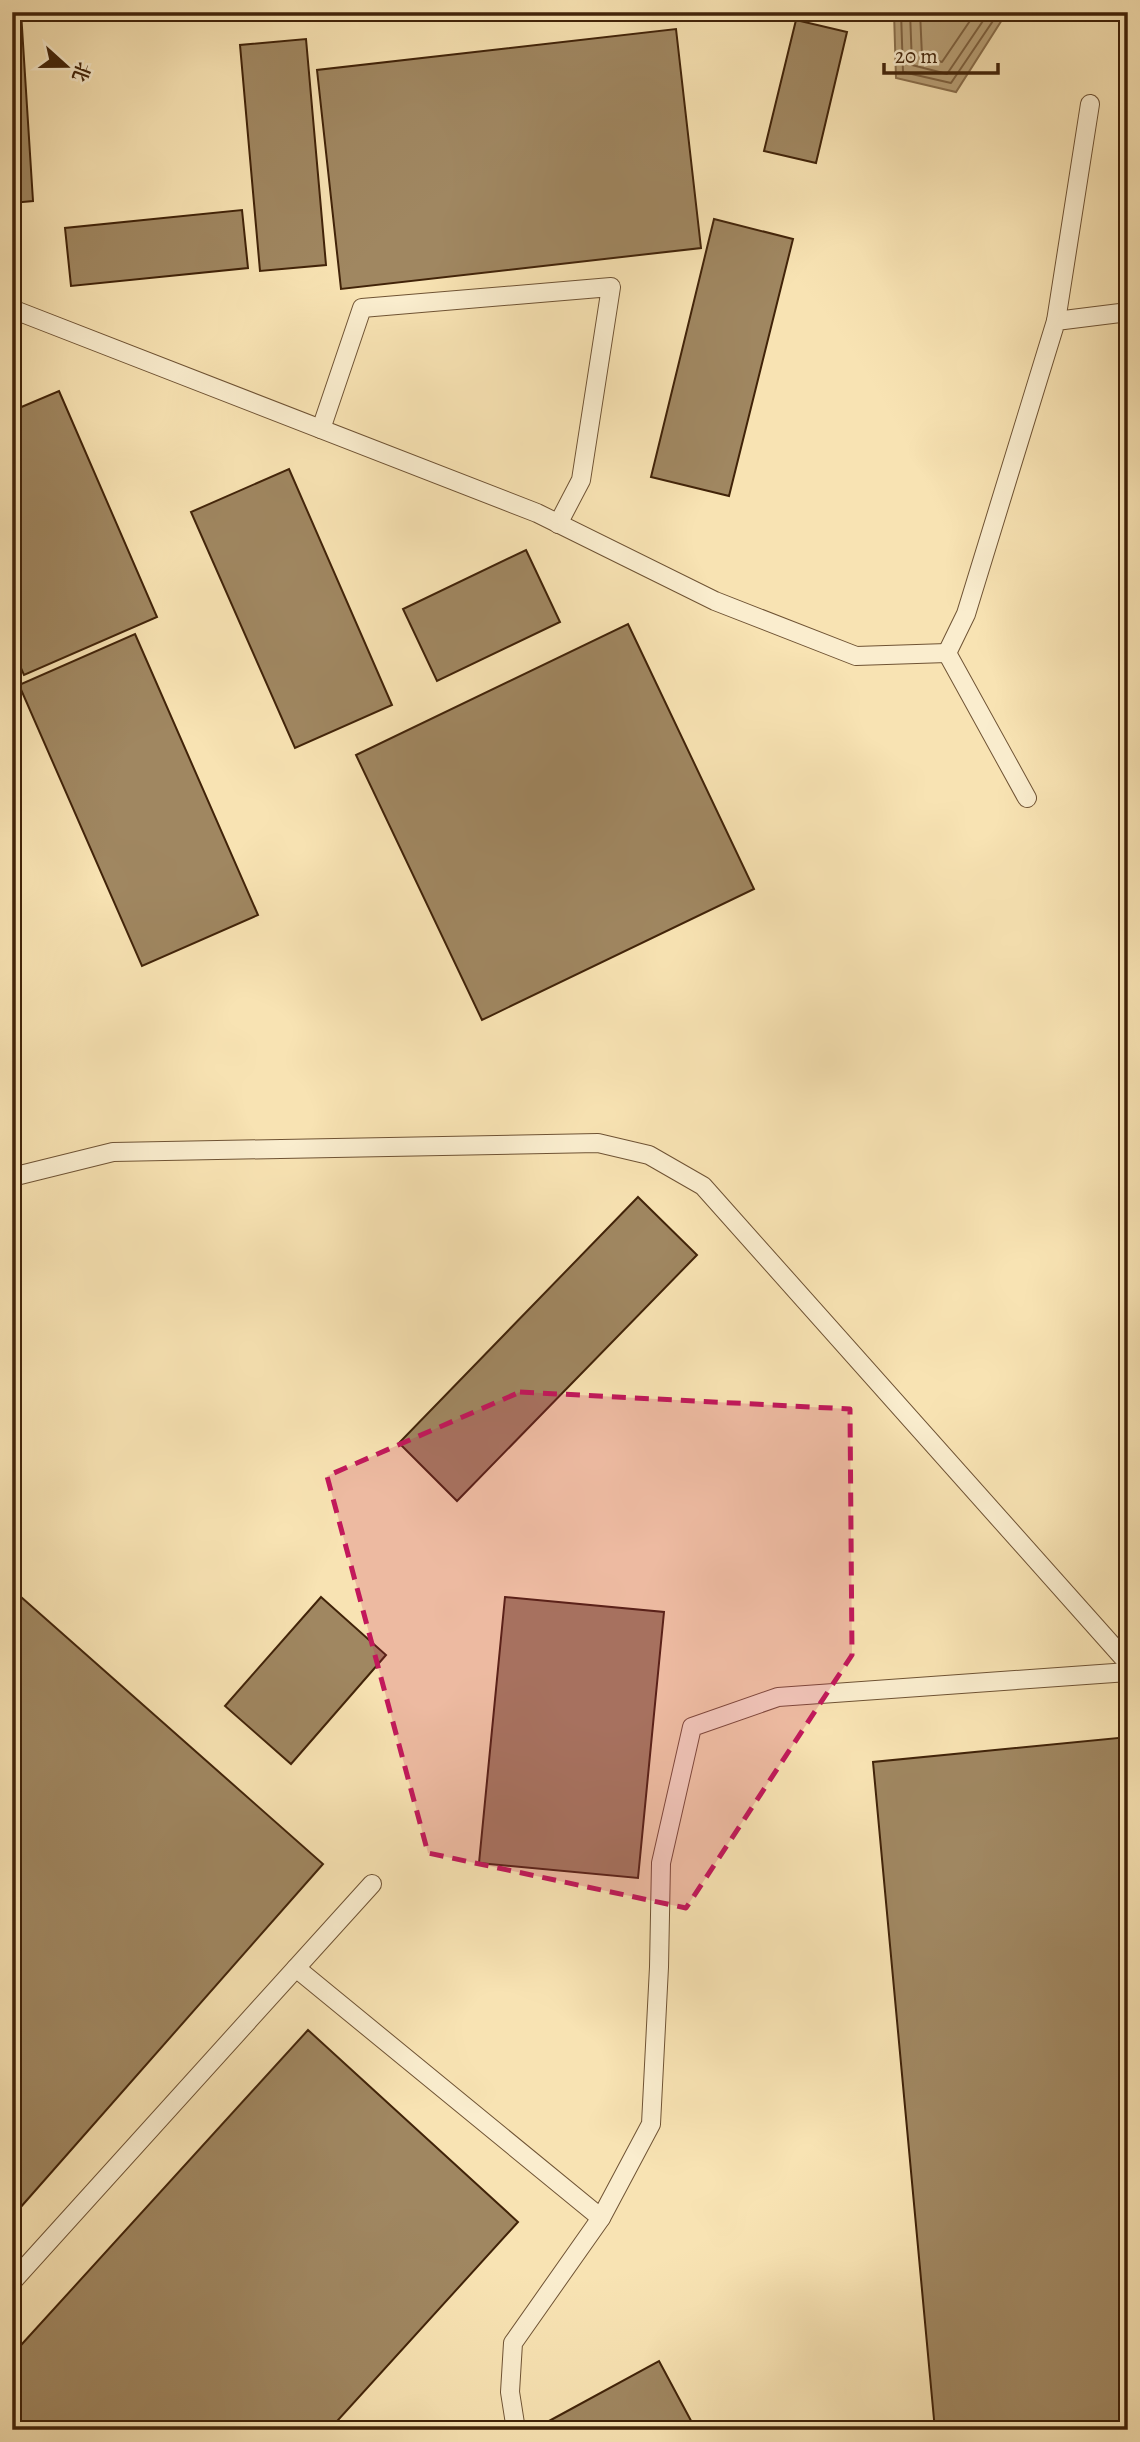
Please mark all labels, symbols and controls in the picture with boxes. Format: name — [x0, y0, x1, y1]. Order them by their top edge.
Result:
north arrow — [32, 32, 102, 102]
scale bar — [884, 32, 998, 76]
text: 20 m — [895, 42, 938, 70]
text: 北 — [65, 58, 96, 85]

